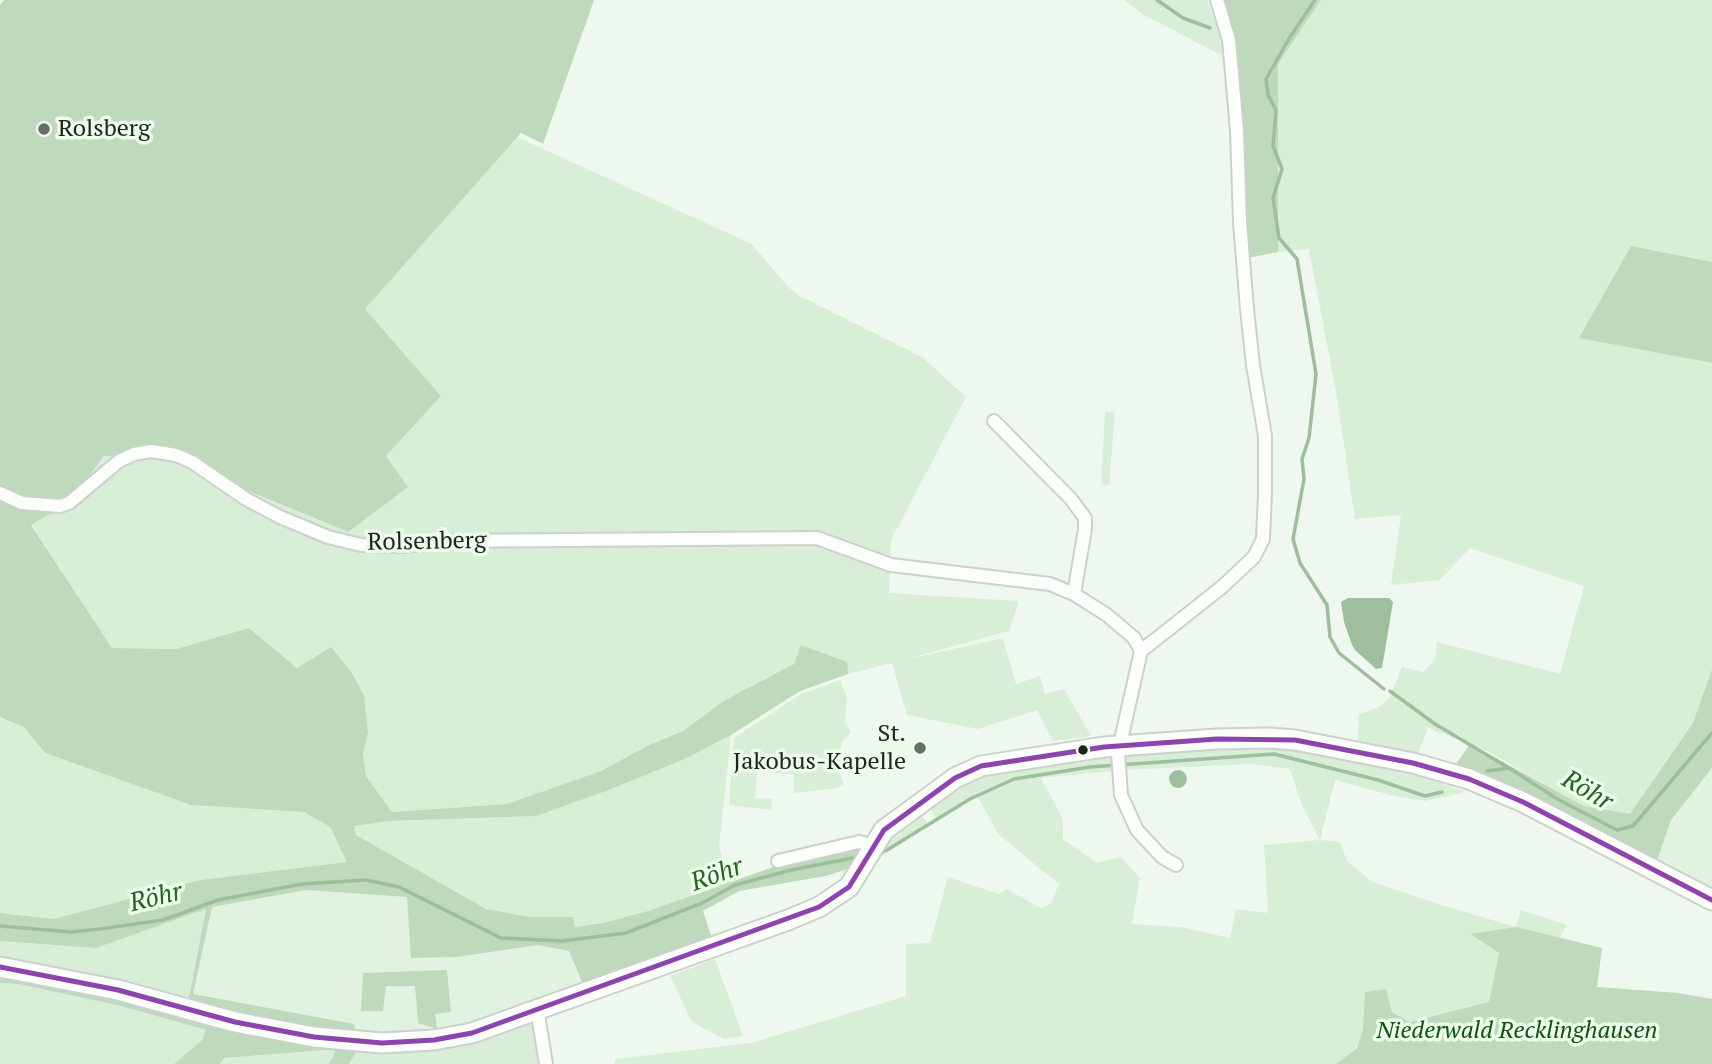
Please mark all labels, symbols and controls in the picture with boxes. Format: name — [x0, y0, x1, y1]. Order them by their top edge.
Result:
place label: Rolsberg — [58, 115, 151, 143]
marker: Rolsberg — [36, 121, 52, 137]
street label: Rolsenberg — [367, 527, 487, 557]
place label: St. Jakobus-Kapelle — [733, 720, 906, 776]
marker: St. Jakobus-Kapelle — [912, 740, 928, 756]
unlabelled marker — [1076, 743, 1090, 757]
water label: Röhr — [1556, 764, 1618, 818]
water label: Röhr — [687, 851, 747, 899]
water label: Röhr — [126, 876, 186, 920]
park label: Niederwald Recklinghausen — [1376, 1017, 1658, 1045]

